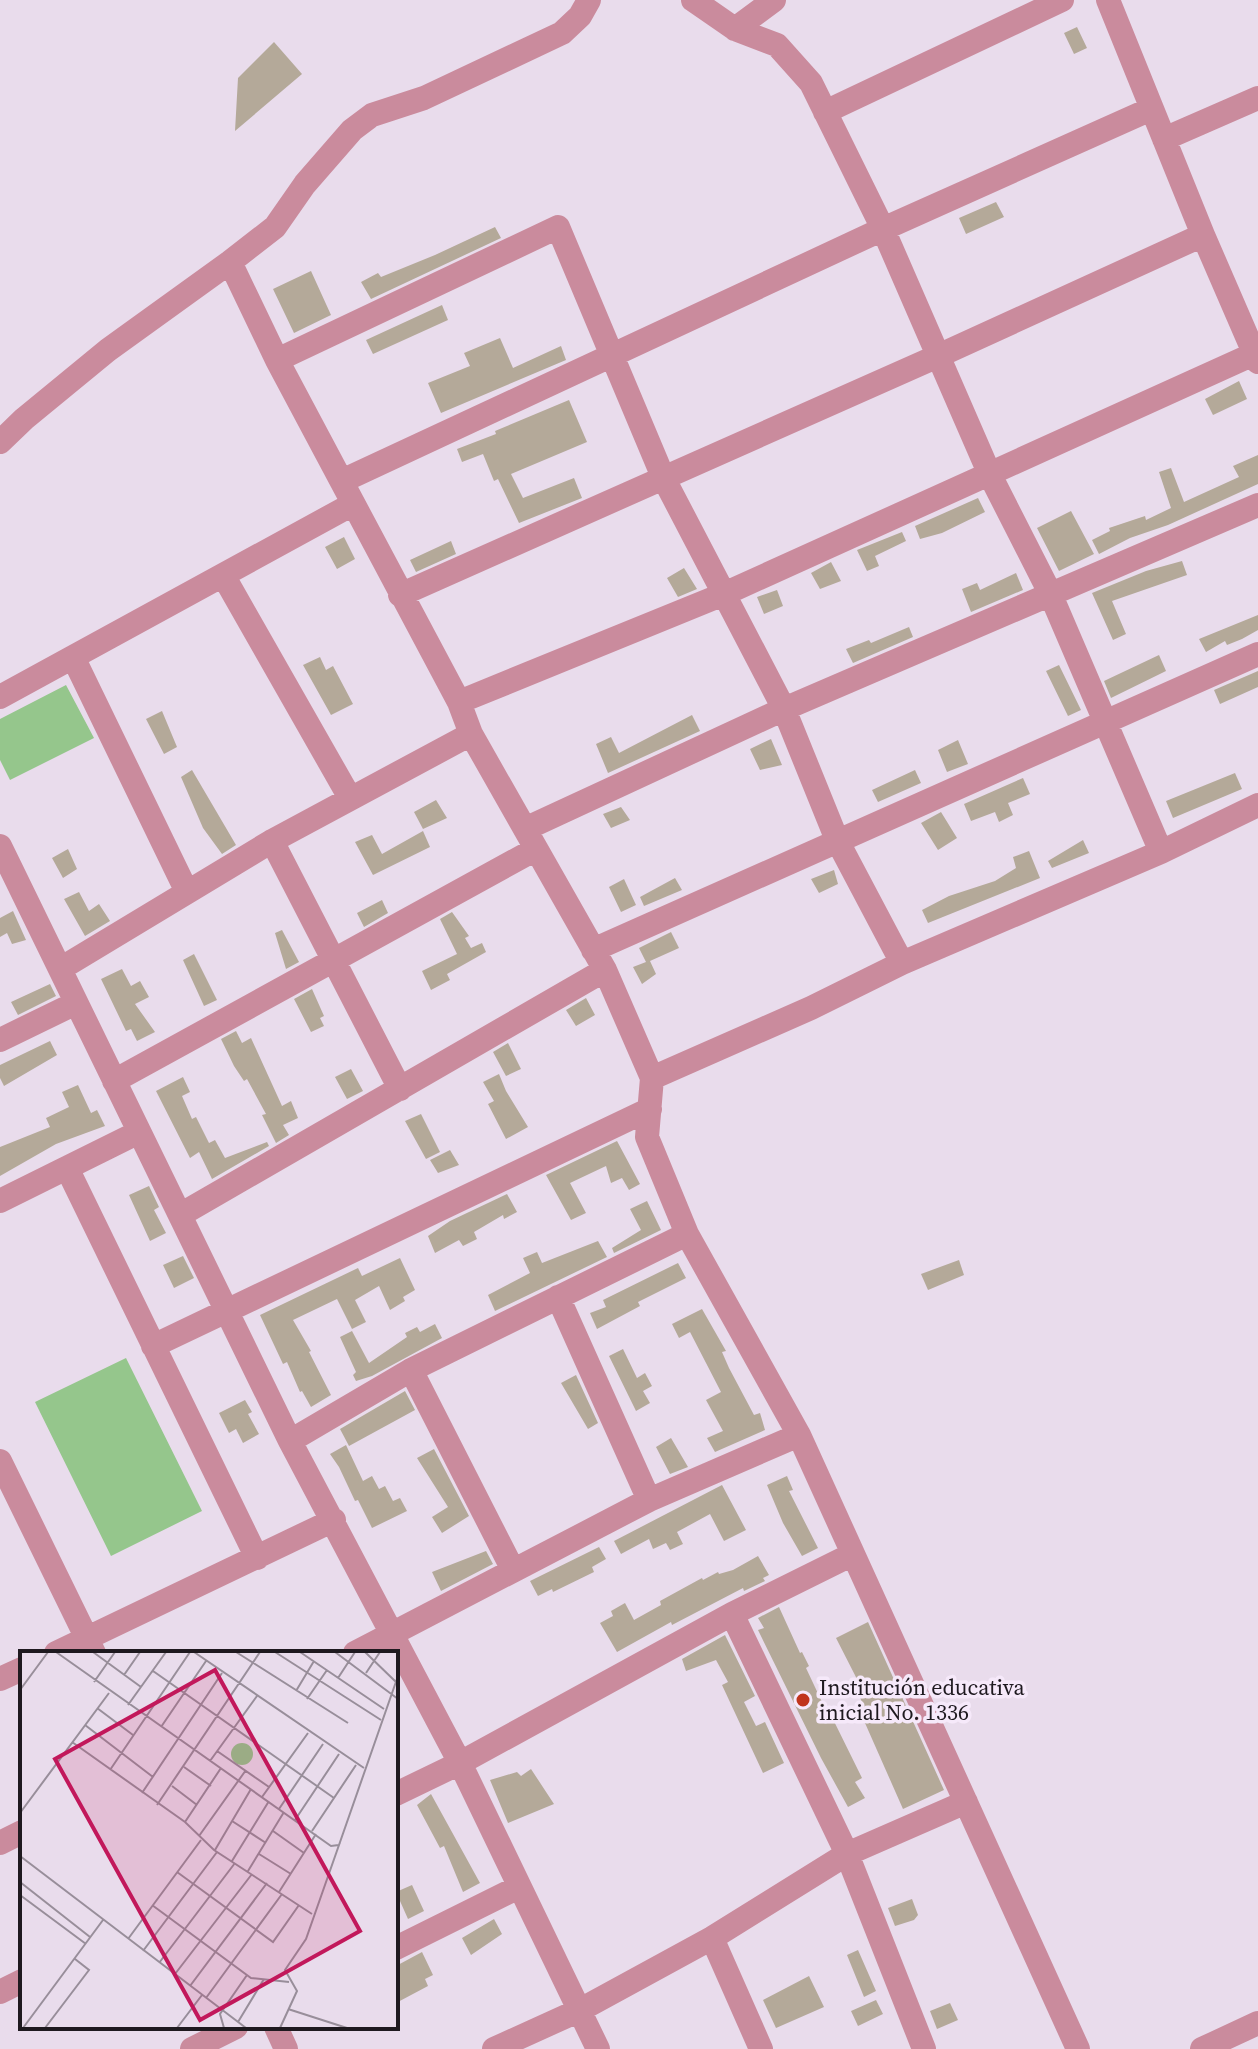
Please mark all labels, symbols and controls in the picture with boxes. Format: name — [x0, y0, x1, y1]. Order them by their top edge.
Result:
inset map — [20, 1651, 398, 2029]
place label: Institución educativa inicial No. 1336 — [819, 1672, 1025, 1727]
marker: Institución educativa inicial No. 1336 — [794, 1691, 812, 1709]

